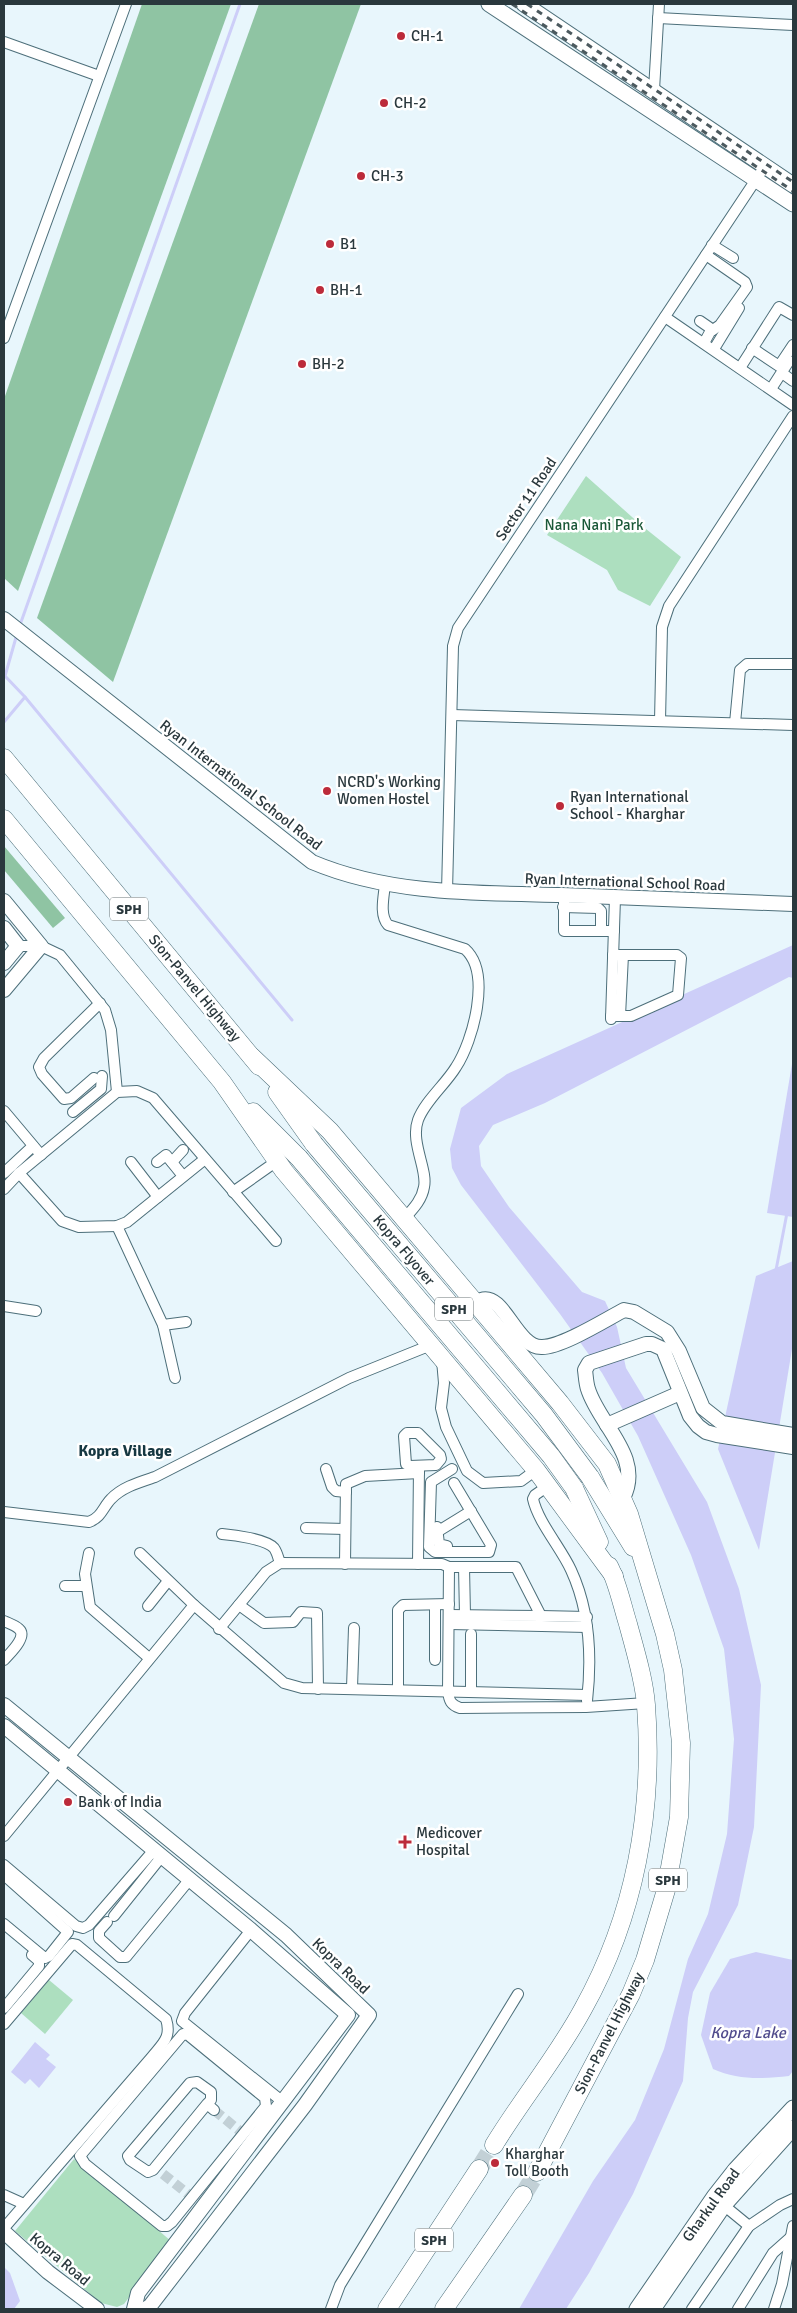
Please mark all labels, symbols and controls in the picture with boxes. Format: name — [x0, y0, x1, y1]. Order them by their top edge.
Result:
place label: CH-1 — [411, 27, 444, 45]
marker: CH-1 — [395, 30, 407, 42]
place label: CH-2 — [394, 94, 427, 112]
marker: CH-2 — [378, 97, 390, 109]
place label: CH-3 — [371, 167, 404, 185]
marker: CH-3 — [355, 170, 367, 182]
place label: B1 — [340, 235, 357, 253]
marker: B1 — [324, 238, 336, 250]
place label: BH-1 — [330, 281, 363, 299]
marker: BH-1 — [314, 284, 326, 296]
place label: BH-2 — [312, 355, 345, 373]
marker: BH-2 — [296, 358, 308, 370]
street label: Sector 11 Road — [492, 454, 560, 544]
park label: Nana Nani Park — [544, 516, 644, 534]
street label: Ryan International School Road — [156, 716, 326, 854]
place label: NCRD's Working Women Hostel — [337, 773, 441, 808]
marker: NCRD's Working Women Hostel — [321, 785, 333, 797]
place label: Ryan International School - Kharghar — [570, 788, 689, 823]
marker: Ryan International School - Kharghar — [554, 800, 566, 812]
street label: Ryan International School Road — [524, 869, 726, 895]
road number: SPH — [110, 898, 148, 921]
street label: Sion-Panvel Highway — [145, 931, 245, 1045]
street label: Kopra Flyover — [369, 1211, 439, 1289]
road number: SPH — [435, 1298, 473, 1320]
district label: Kopra Village — [78, 1441, 172, 1461]
place label: Bank of India — [78, 1793, 162, 1811]
marker: Bank of India — [62, 1796, 74, 1808]
place label: Medicover Hospital — [416, 1824, 482, 1859]
marker: Medicover Hospital — [398, 1835, 412, 1849]
road number: SPH — [649, 1868, 687, 1892]
street label: Kopra Road — [309, 1934, 373, 1998]
street label: Sion-Panvel Highway — [570, 1969, 648, 2097]
water label: Kopra Lake — [710, 2023, 787, 2043]
place label: Kharghar Toll Booth — [505, 2145, 569, 2180]
marker: Kharghar Toll Booth — [489, 2157, 501, 2169]
street label: Gharkul Road — [678, 2165, 744, 2245]
road number: SPH — [415, 2228, 453, 2252]
street label: Kopra Road — [26, 2229, 94, 2289]

